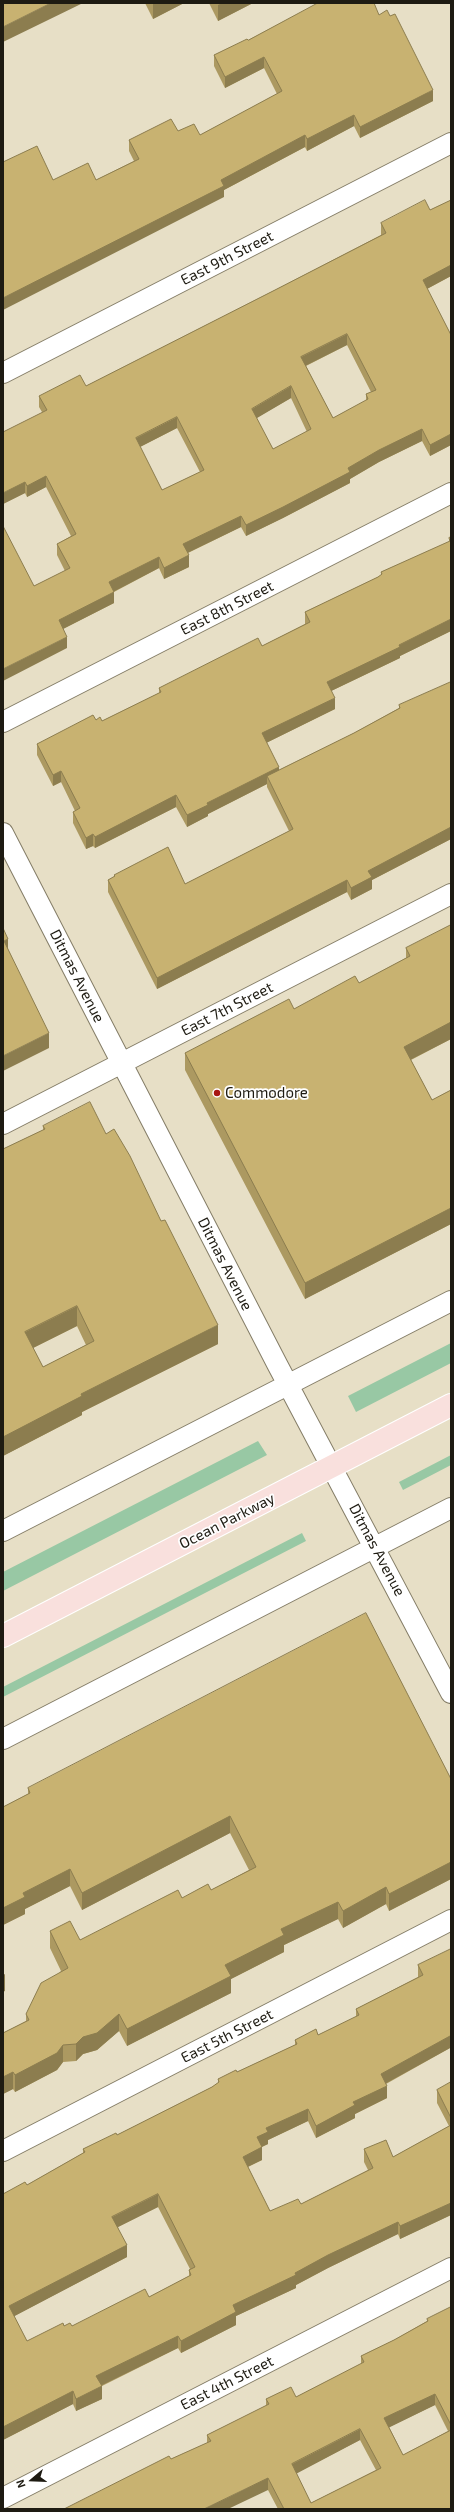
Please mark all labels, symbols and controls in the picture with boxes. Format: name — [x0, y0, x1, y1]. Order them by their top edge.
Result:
street label: East 9th Street — [178, 227, 276, 289]
street label: East 8th Street — [178, 577, 276, 639]
street label: Ditmas Avenue — [46, 926, 108, 1026]
street label: East 7th Street — [178, 978, 276, 1040]
place label: Commodore — [225, 1084, 308, 1102]
marker: Commodore — [212, 1088, 222, 1098]
street label: Ditmas Avenue — [194, 1214, 256, 1314]
street label: Ocean Parkway — [176, 1489, 278, 1553]
street label: Ditmas Avenue — [345, 1501, 409, 1599]
street label: East 5th Street — [178, 2005, 276, 2067]
street label: East 4th Street — [177, 2352, 277, 2414]
north arrow — [12, 2460, 52, 2500]
text: N — [13, 2478, 28, 2490]

